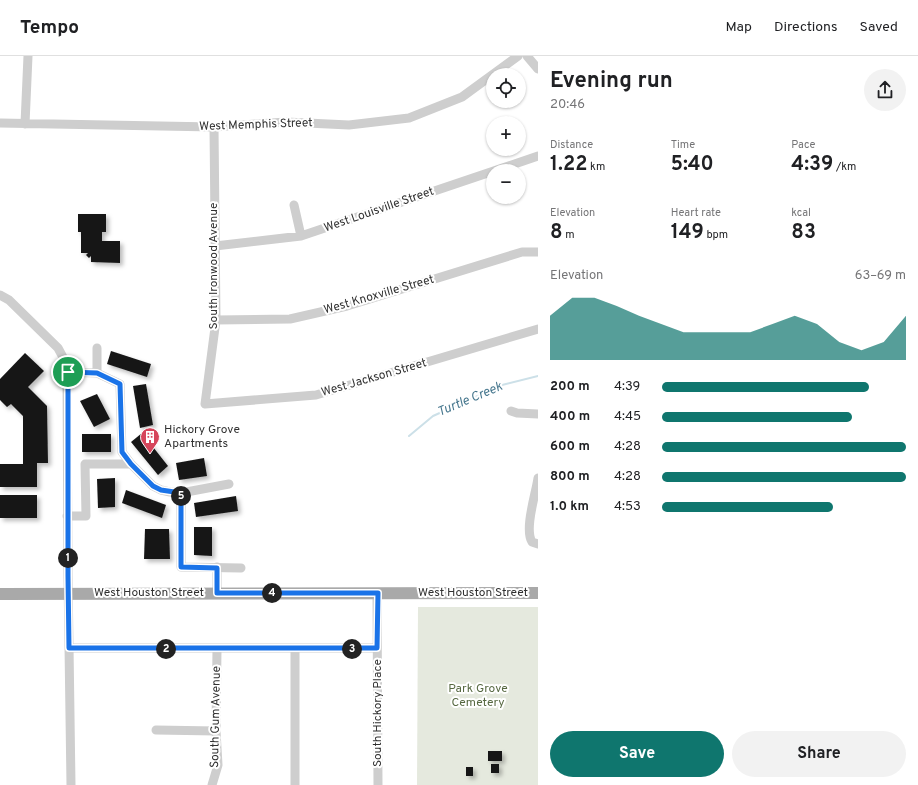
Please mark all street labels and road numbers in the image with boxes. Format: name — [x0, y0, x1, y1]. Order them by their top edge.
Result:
street label: West Memphis Street — [199, 115, 313, 135]
street label: West Louisville Street — [322, 184, 436, 236]
street label: South Ironwood Avenue — [206, 203, 222, 329]
street label: West Knoxville Street — [322, 272, 436, 318]
street label: West Jackson Street — [319, 355, 429, 401]
street label: West Houston Street — [94, 585, 204, 601]
street label: West Houston Street — [418, 585, 528, 601]
street label: South Hickory Place — [370, 659, 386, 767]
street label: South Gum Avenue — [207, 666, 225, 768]

